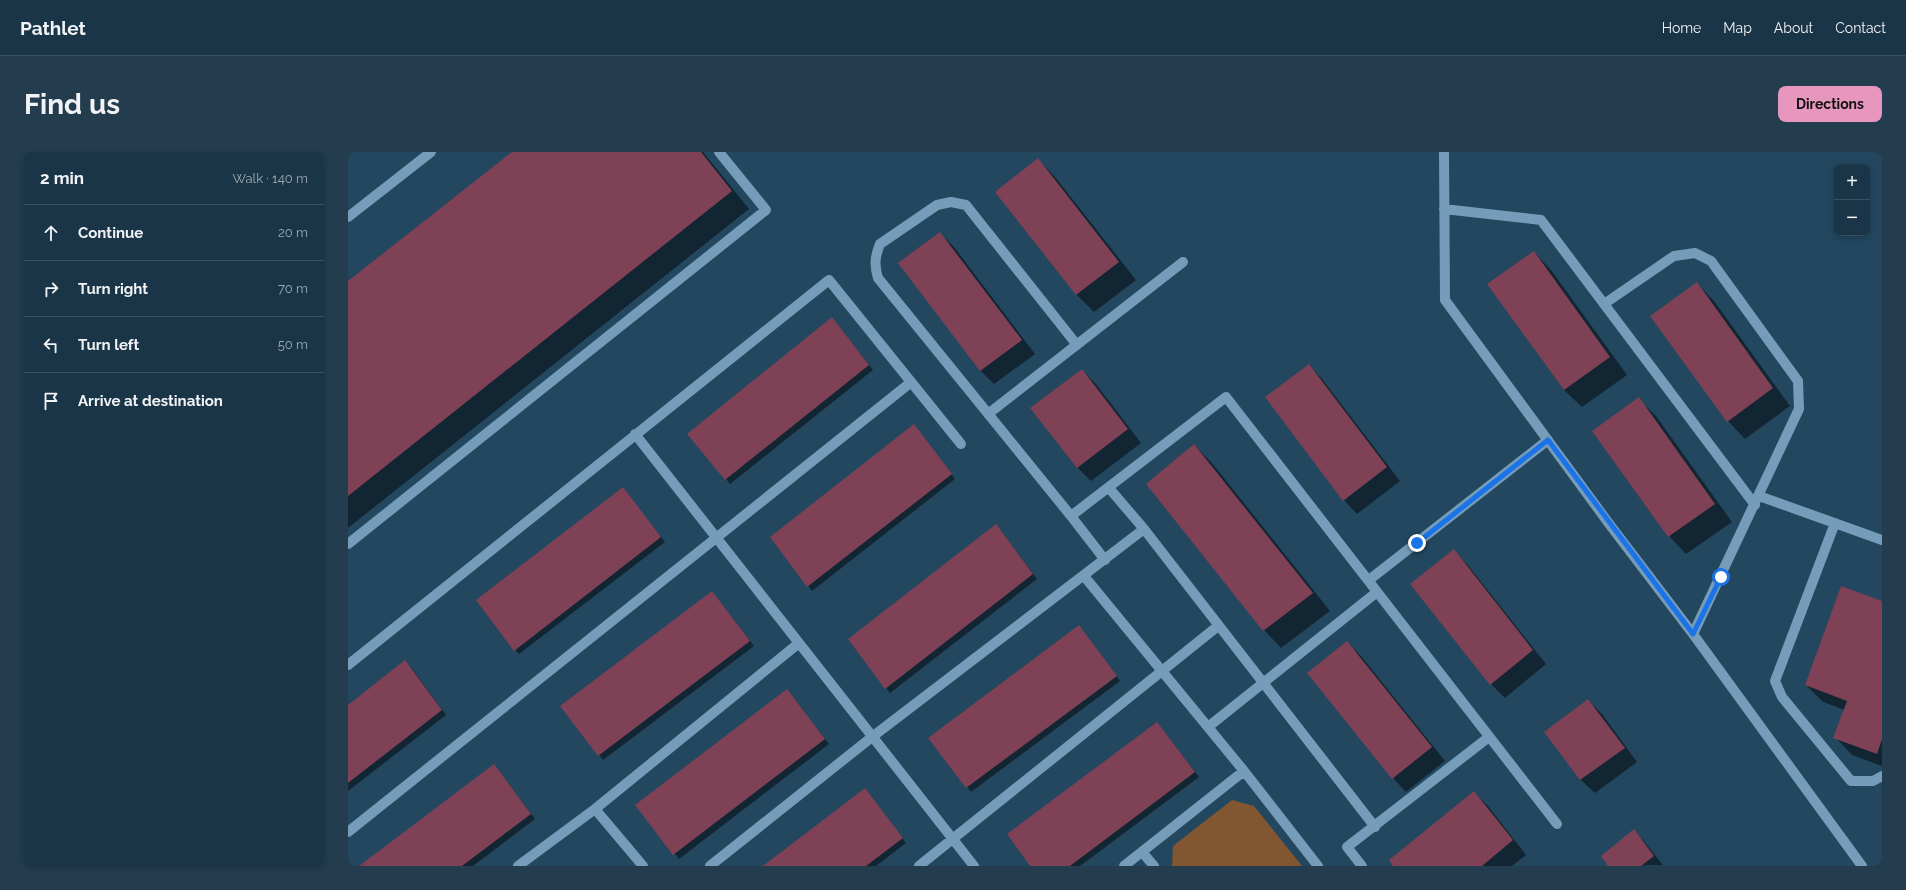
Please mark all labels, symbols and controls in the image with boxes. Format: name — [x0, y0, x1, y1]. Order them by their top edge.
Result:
text: Pathlet — [20, 17, 86, 39]
text: Home — [1662, 20, 1701, 36]
text: Map — [1723, 20, 1752, 36]
text: About — [1774, 20, 1813, 36]
text: Contact — [1835, 20, 1886, 36]
button: Directions — [1778, 86, 1882, 122]
text: Find us — [24, 88, 120, 121]
map controls — [1834, 164, 1870, 236]
button: + — [1834, 164, 1870, 200]
text: 2 min — [40, 168, 84, 188]
text: Walk · 140 m — [233, 171, 308, 186]
button: − — [1834, 200, 1870, 236]
icon: ahead — [40, 222, 62, 244]
text: Continue — [78, 224, 143, 242]
text: 20 m — [278, 225, 308, 240]
icon: right — [40, 278, 62, 300]
text: Turn right — [78, 280, 148, 298]
text: 70 m — [278, 281, 308, 296]
icon: left — [40, 334, 62, 356]
text: Turn left — [78, 336, 139, 354]
text: 50 m — [278, 337, 308, 352]
icon: arrive — [40, 390, 62, 412]
text: Arrive at destination — [78, 392, 223, 410]
route end — [1408, 534, 1426, 552]
route start — [1712, 568, 1730, 586]

